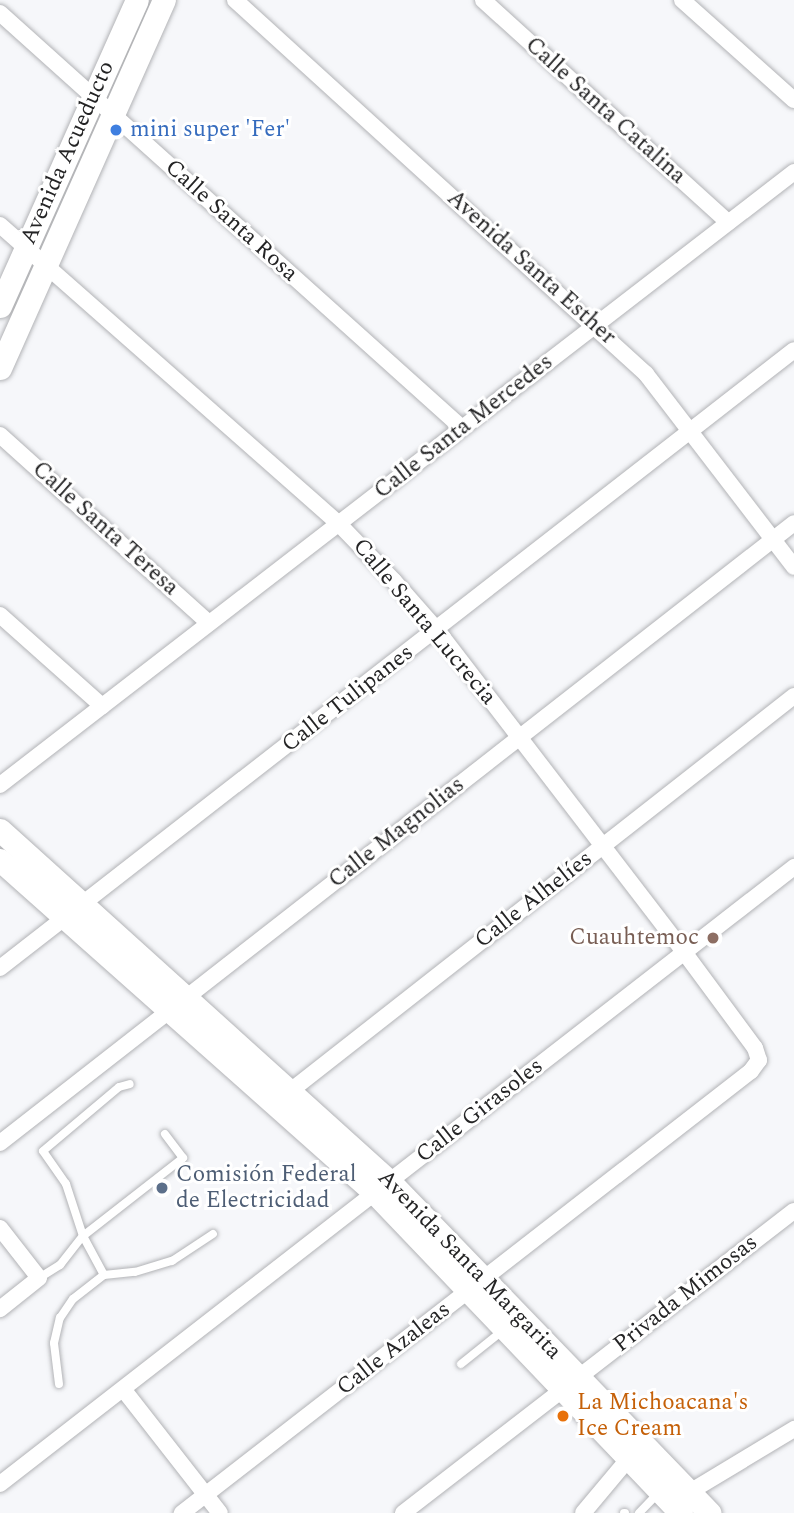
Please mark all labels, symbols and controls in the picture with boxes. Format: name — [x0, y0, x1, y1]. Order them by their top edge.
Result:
street label: Calle Santa Catalina — [519, 32, 691, 190]
street label: Avenida Acueducto — [15, 57, 121, 249]
place label: mini super 'Fer' — [130, 116, 290, 144]
marker: mini super 'Fer' — [108, 122, 124, 138]
street label: Calle Santa Rosa — [159, 154, 303, 288]
street label: Avenida Santa Esther — [441, 185, 621, 351]
street label: Calle Santa Mercedes — [369, 349, 559, 505]
street label: Calle Santa Teresa — [26, 456, 184, 602]
street label: Calle Santa Lucrecia — [346, 533, 502, 711]
street label: Calle Tulipanes — [277, 639, 419, 759]
street label: Calle Magnolias — [324, 771, 470, 895]
street label: Calle Alhelíes — [470, 846, 598, 954]
place label: Cuauhtemoc — [569, 924, 699, 952]
marker: Cuauhtemoc — [705, 930, 721, 946]
street label: Calle Girasoles — [411, 1053, 549, 1169]
place label: Comisión Federal de Electricidad — [176, 1161, 356, 1215]
street label: Avenida Santa Margarita — [371, 1164, 567, 1366]
marker: Comisión Federal de Electricidad — [154, 1180, 170, 1196]
street label: Privada Mimosas — [608, 1229, 764, 1359]
street label: Calle Azaleas — [332, 1296, 456, 1402]
place label: La Michoacana's Ice Cream — [577, 1389, 748, 1443]
marker: La Michoacana's Ice Cream — [555, 1408, 571, 1424]

